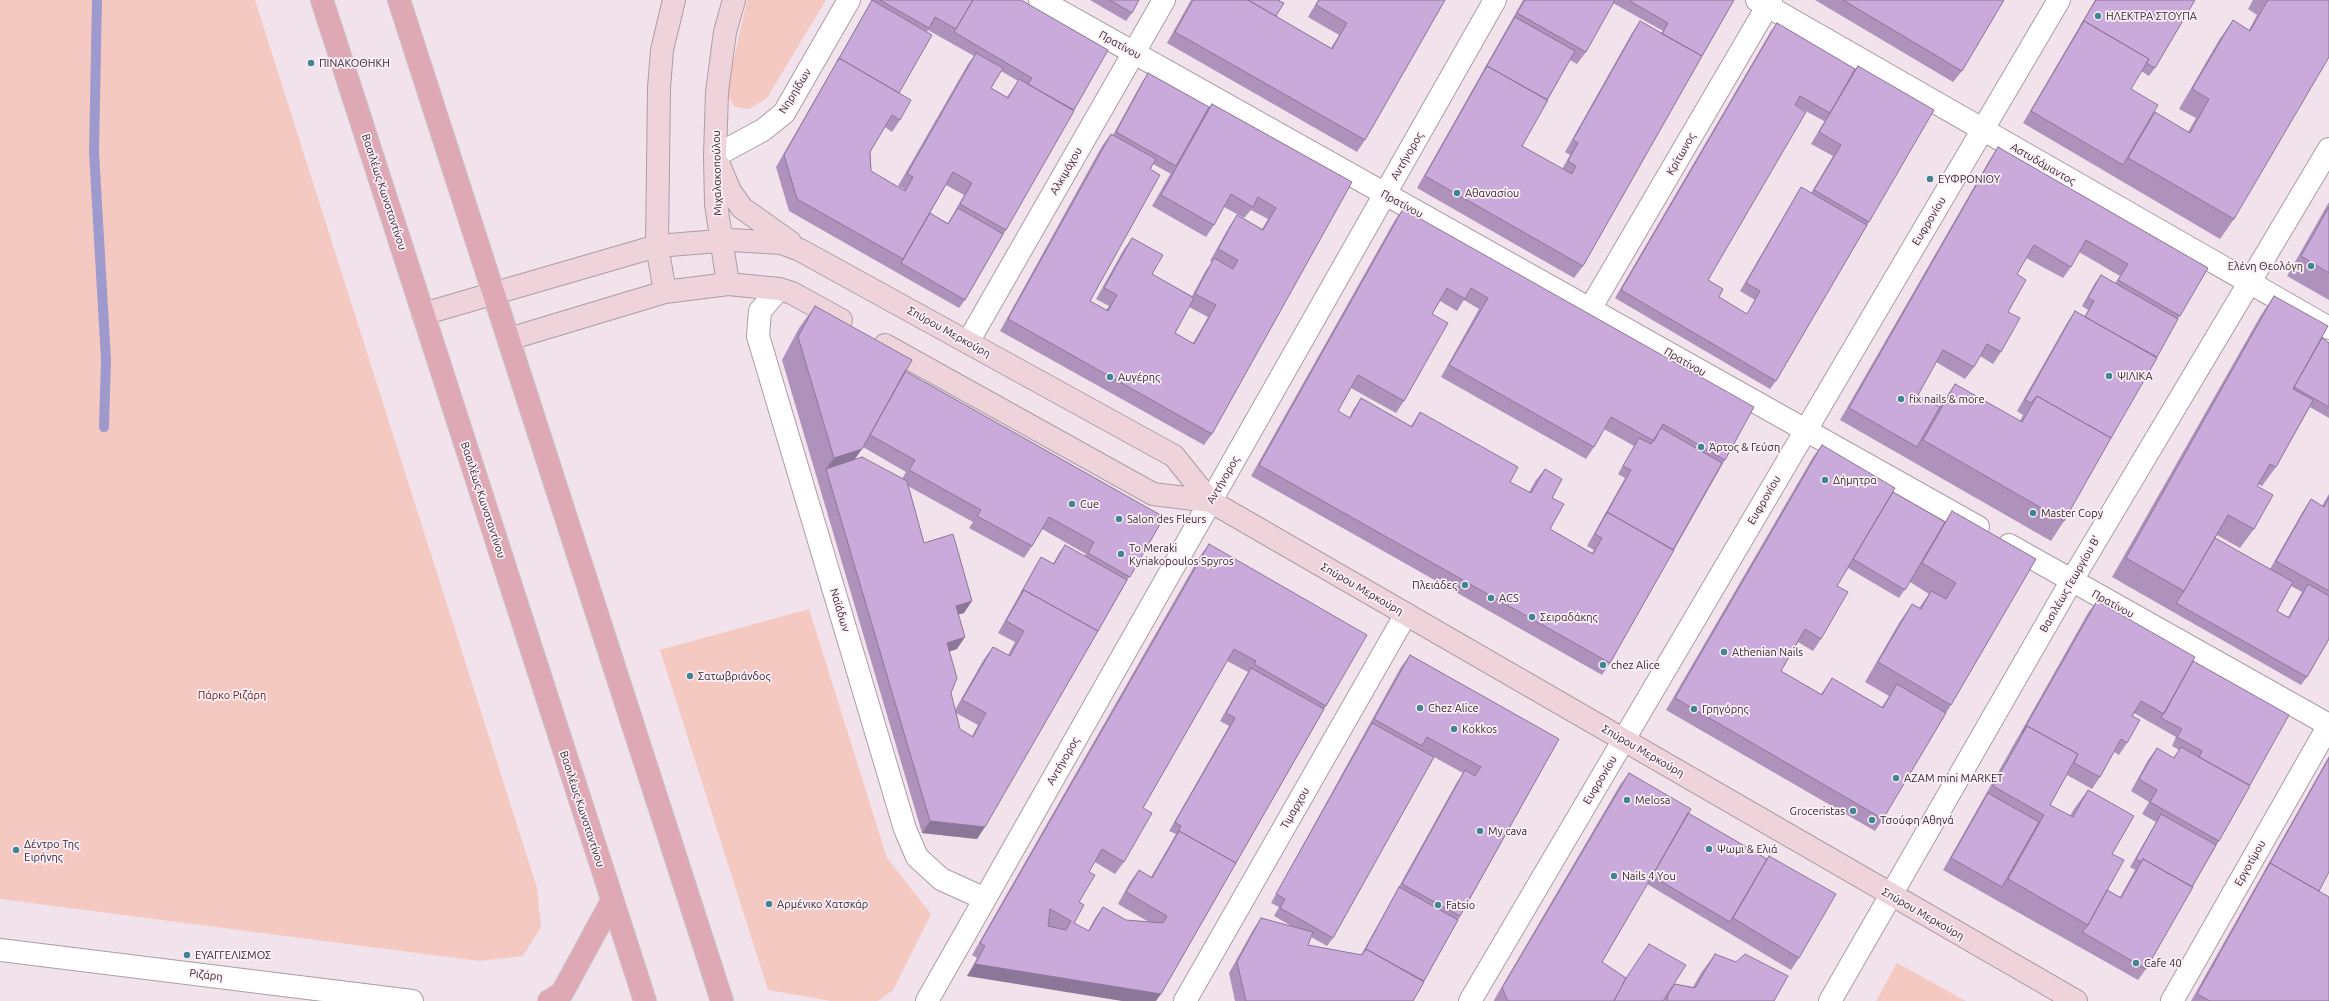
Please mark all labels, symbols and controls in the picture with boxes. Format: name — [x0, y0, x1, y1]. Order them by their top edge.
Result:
place label: ΗΛΕΚΤΡΑ ΣΤΟΥΠΑ — [2106, 9, 2197, 23]
marker: ΗΛΕΚΤΡΑ ΣΤΟΥΠΑ — [2093, 11, 2103, 21]
street label: Πρατίνου — [1097, 28, 1143, 62]
place label: ΠΙΝΑΚΟΘΗΚΗ — [319, 56, 390, 70]
marker: ΠΙΝΑΚΟΘΗΚΗ — [306, 58, 316, 68]
street label: Νηρηίδων — [776, 66, 814, 116]
street label: Μιχαλακοπούλου — [710, 130, 724, 216]
street label: Αντήνορος — [1388, 130, 1426, 182]
street label: Κρίτωνος — [1664, 130, 1698, 178]
street label: Βασιλέως Κωνσταντίνου — [359, 132, 409, 252]
street label: Αστυδάμαντος — [2008, 140, 2078, 188]
street label: Αλκιμάχου — [1047, 145, 1085, 197]
place label: ΕΥΦΡΟΝΙΟΥ — [1938, 172, 2000, 186]
marker: ΕΥΦΡΟΝΙΟΥ — [1925, 174, 1935, 184]
place label: Αθανασίου — [1465, 186, 1519, 200]
street label: Πρατίνου — [1379, 187, 1425, 221]
marker: Αθανασίου — [1452, 188, 1462, 198]
street label: Ευφρονίου — [1909, 194, 1949, 248]
place label: Ελένη Θεολόγη — [2228, 259, 2303, 273]
marker: Ελένη Θεολόγη — [2306, 261, 2316, 271]
street label: Σπύρου Μερκούρη — [905, 304, 993, 360]
street label: Πρατίνου — [1662, 345, 1708, 379]
place label: ΨΙΛΙΚΑ — [2117, 369, 2153, 383]
place label: Αυγέρης — [1118, 370, 1160, 384]
marker: ΨΙΛΙΚΑ — [2104, 371, 2114, 381]
marker: Αυγέρης — [1105, 372, 1115, 382]
place label: fix nails & more — [1909, 392, 1985, 406]
marker: fix nails & more — [1896, 394, 1906, 404]
street label: Βασιλέως Κωνσταντίνου — [458, 440, 508, 560]
place label: Άρτος & Γεύση — [1709, 440, 1780, 454]
marker: Άρτος & Γεύση — [1696, 442, 1706, 452]
street label: Αντήνορος — [1204, 454, 1242, 506]
street label: Ευφρονίου — [1745, 473, 1783, 527]
place label: Δήμητρα — [1833, 473, 1877, 487]
marker: Δήμητρα — [1820, 475, 1830, 485]
place label: Cue — [1080, 497, 1099, 511]
marker: Cue — [1067, 499, 1077, 509]
place label: Master Copy — [2041, 506, 2103, 520]
marker: Master Copy — [2028, 508, 2038, 518]
place label: Salon des Fleurs — [1127, 512, 1206, 526]
marker: Salon des Fleurs — [1114, 514, 1124, 524]
street label: Βασιλέως Γεωργίου Β' — [2037, 533, 2103, 635]
place label: To Meraki Kyriakopoulos Spyros — [1129, 541, 1234, 567]
marker: To Meraki Kyriakopoulos Spyros — [1116, 549, 1126, 559]
street label: Σπύρου Μερκούρη — [1318, 560, 1406, 618]
place label: Πλειάδες — [1412, 578, 1457, 592]
marker: Πλειάδες — [1460, 580, 1470, 590]
street label: Ναϊάδων — [827, 587, 853, 633]
street label: Πρατίνου — [2090, 587, 2136, 621]
place label: ACS — [1499, 591, 1519, 605]
marker: ACS — [1486, 593, 1496, 603]
place label: Σειραδάκης — [1540, 610, 1598, 624]
marker: Σειραδάκης — [1527, 612, 1537, 622]
place label: Athenian Nails — [1732, 645, 1803, 659]
marker: Athenian Nails — [1719, 647, 1729, 657]
place label: chez Alice — [1611, 658, 1660, 672]
marker: chez Alice — [1598, 660, 1608, 670]
place label: Σατωβριάνδος — [698, 669, 770, 683]
marker: Σατωβριάνδος — [685, 671, 695, 681]
park label: Πάρκο Ριζάρη — [198, 688, 266, 702]
place label: Chez Alice — [1428, 701, 1479, 715]
place label: Γρηγόρης — [1702, 702, 1749, 716]
marker: Chez Alice — [1415, 703, 1425, 713]
marker: Γρηγόρης — [1689, 704, 1699, 714]
place label: Kokkos — [1462, 722, 1497, 736]
street label: Σπύρου Μερκούρη — [1599, 722, 1687, 780]
marker: Kokkos — [1449, 724, 1459, 734]
street label: Αντήνορος — [1044, 735, 1082, 787]
street label: Βασιλέως Κωνσταντίνου — [557, 749, 607, 869]
street label: Ευφρονίου — [1580, 753, 1620, 807]
place label: AZAM mini MARKET — [1904, 771, 2003, 785]
marker: AZAM mini MARKET — [1891, 773, 1901, 783]
street label: Τιμαρχου — [1278, 785, 1312, 831]
place label: Melosa — [1635, 793, 1670, 807]
marker: Melosa — [1622, 795, 1632, 805]
place label: Groceristas — [1790, 804, 1845, 818]
marker: Groceristas — [1848, 806, 1858, 816]
place label: Τσούφη Αθηνά — [1880, 813, 1954, 827]
marker: Τσούφη Αθηνά — [1867, 815, 1877, 825]
place label: My cava — [1488, 824, 1527, 838]
marker: My cava — [1475, 826, 1485, 836]
place label: Δέντρο Της Ειρήνης — [24, 837, 79, 863]
street label: Εργοτίμου — [2232, 838, 2268, 888]
place label: Ψωμι & Ελιά — [1717, 842, 1777, 856]
marker: Ψωμι & Ελιά — [1704, 844, 1714, 854]
marker: Δέντρο Της Ειρήνης — [11, 845, 21, 855]
place label: Nails 4 You — [1622, 869, 1676, 883]
marker: Nails 4 You — [1609, 871, 1619, 881]
street label: Σπύρου Μερκούρη — [1879, 885, 1967, 943]
place label: Αρμένικο Χατσκάρ — [777, 897, 868, 911]
place label: Fatsio — [1446, 898, 1475, 912]
marker: Αρμένικο Χατσκάρ — [764, 899, 774, 909]
marker: Fatsio — [1433, 900, 1443, 910]
place label: ΕΥΑΓΓΕΛΙΣΜΟΣ — [195, 948, 271, 962]
marker: ΕΥΑΓΓΕΛΙΣΜΟΣ — [182, 950, 192, 960]
place label: Cafe 40 — [2144, 956, 2182, 970]
marker: Cafe 40 — [2131, 958, 2141, 968]
street label: Ριζάρη — [189, 966, 223, 984]

